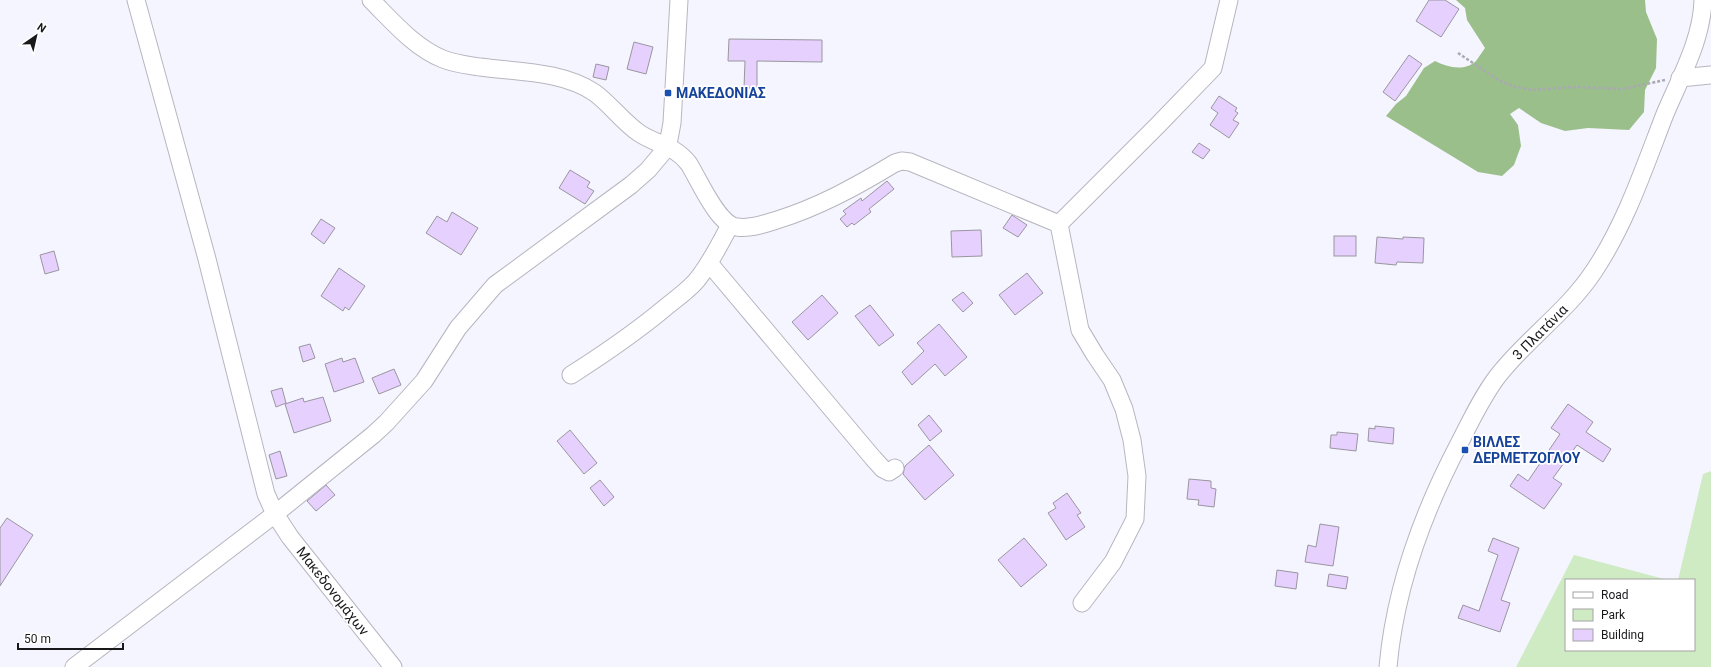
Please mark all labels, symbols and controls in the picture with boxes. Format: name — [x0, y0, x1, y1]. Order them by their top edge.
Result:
north arrow — [16, 16, 56, 56]
text: N — [34, 21, 48, 36]
place label: ΜΑΚΕΔΟΝΙΑΣ — [676, 85, 766, 101]
marker: ΜΑΚΕΔΟΝΙΑΣ — [663, 88, 673, 98]
street label: 3 Πλατάνια — [1509, 301, 1571, 363]
place label: ΒΙΛΛΕΣ ΔΕΡΜΕΤΖΟΓΛΟΥ — [1473, 434, 1581, 466]
marker: ΒΙΛΛΕΣ ΔΕΡΜΕΤΖΟΓΛΟΥ — [1460, 445, 1470, 455]
street label: Μακεδονομάχων — [294, 544, 373, 639]
legend — [1565, 579, 1695, 651]
text: Road — [1601, 588, 1629, 602]
text: Park — [1601, 608, 1626, 622]
scale bar — [18, 625, 123, 651]
text: Building — [1601, 628, 1644, 642]
text: 50 m — [24, 632, 51, 646]

